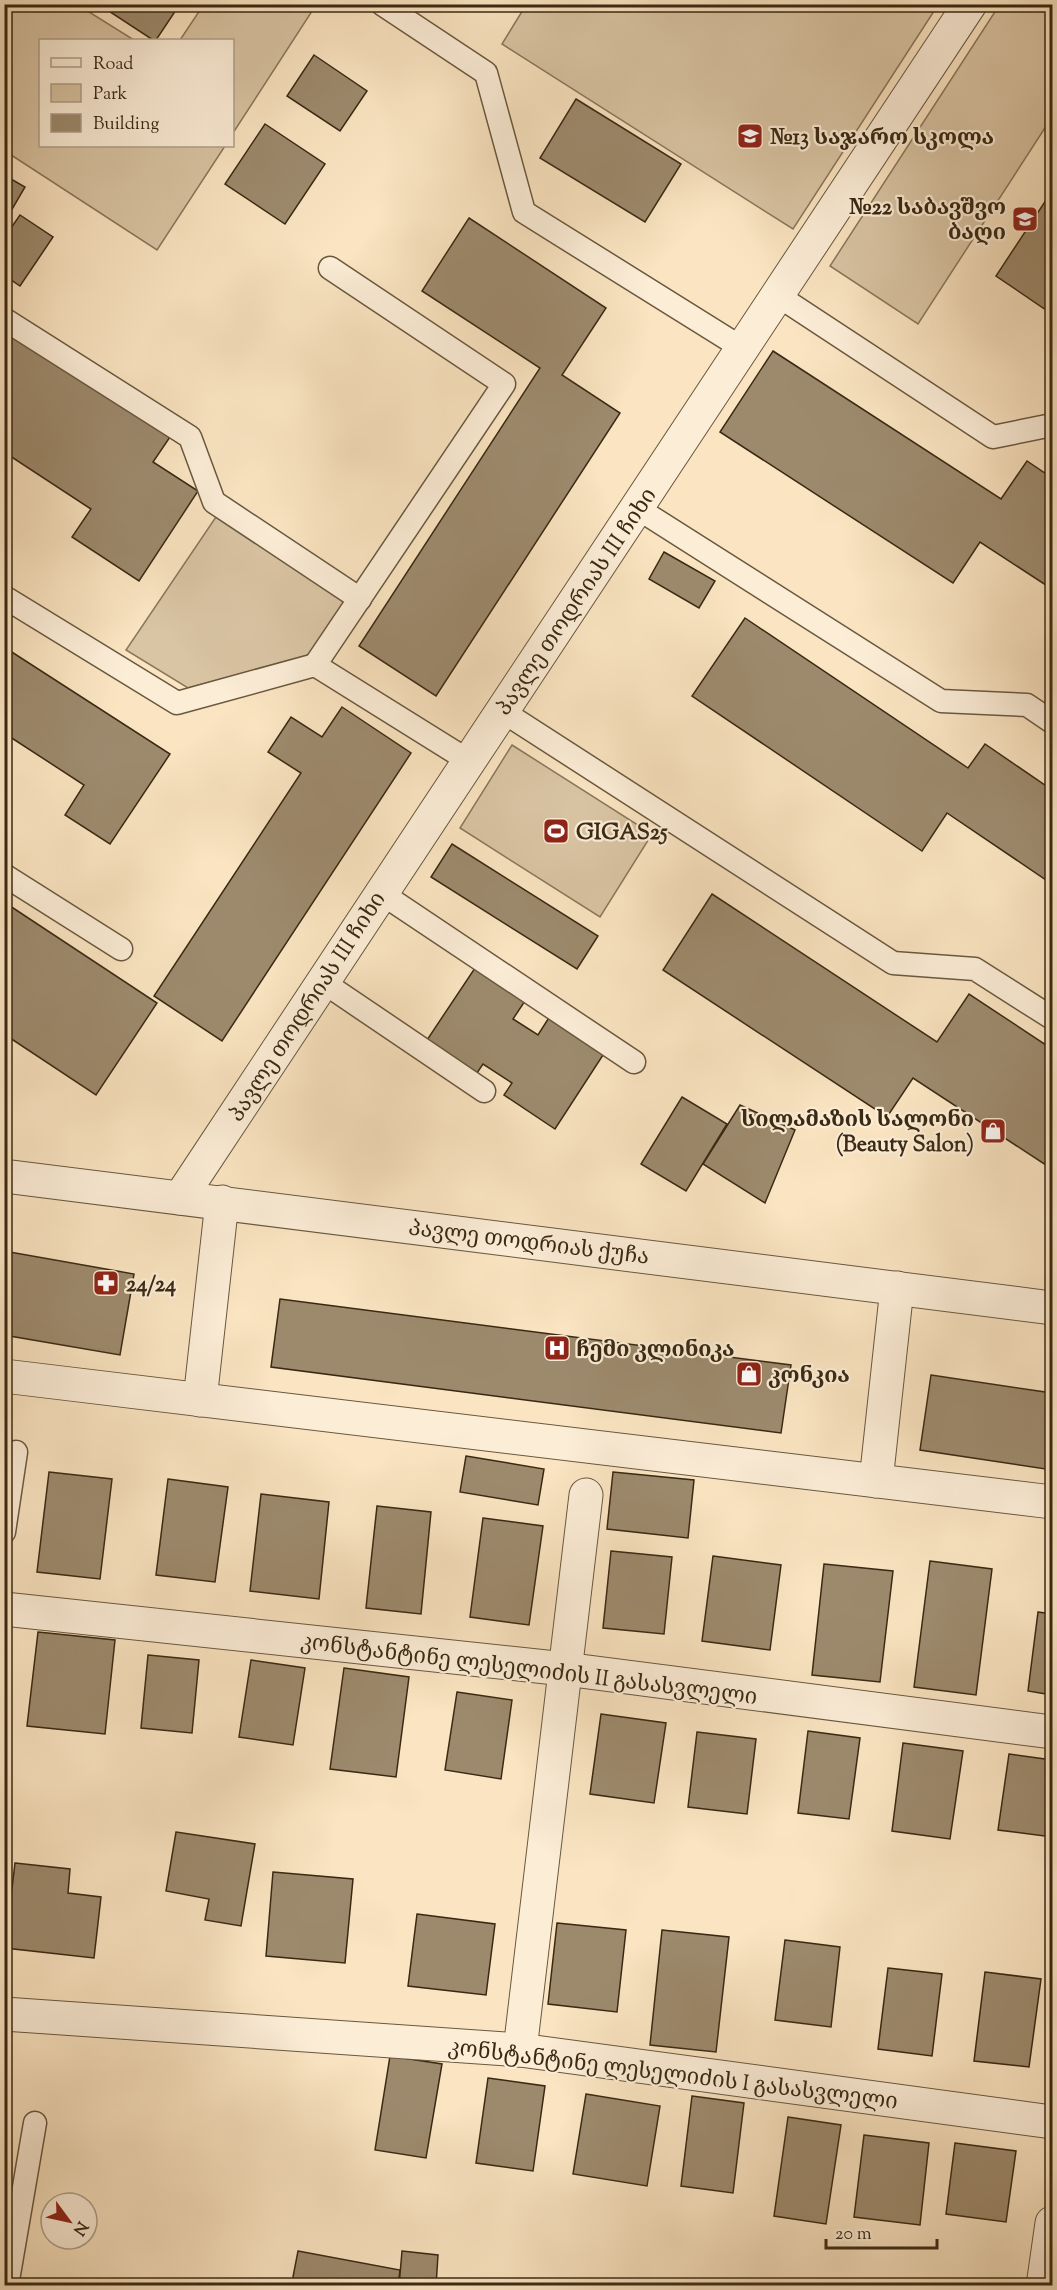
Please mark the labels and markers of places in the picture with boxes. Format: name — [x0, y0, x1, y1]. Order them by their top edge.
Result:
school or university icon: №13 საჯარო სკოლა — [735, 121, 765, 151]
place label: №13 საჯარო სკოლა — [770, 123, 994, 155]
place label: №22 საბავშვო ბაღი — [849, 193, 1006, 250]
school or university icon: №22 საბავშვო ბაღი — [1010, 204, 1040, 234]
sports icon: GIGAS25 — [541, 816, 571, 846]
place label: GIGAS25 — [576, 818, 668, 850]
place label: სილამაზის სალონი (Beauty Salon) — [741, 1105, 974, 1162]
shop icon: სილამაზის სალონი (Beauty Salon) — [978, 1116, 1008, 1146]
pharmacy icon: 24/24 — [91, 1268, 121, 1298]
place label: 24/24 — [126, 1270, 176, 1302]
hospital icon: ჩემი კლინიკა — [542, 1333, 572, 1363]
place label: ჩემი კლინიკა — [576, 1335, 735, 1367]
shop icon: კონკია — [734, 1359, 764, 1389]
place label: კონკია — [768, 1361, 850, 1393]

